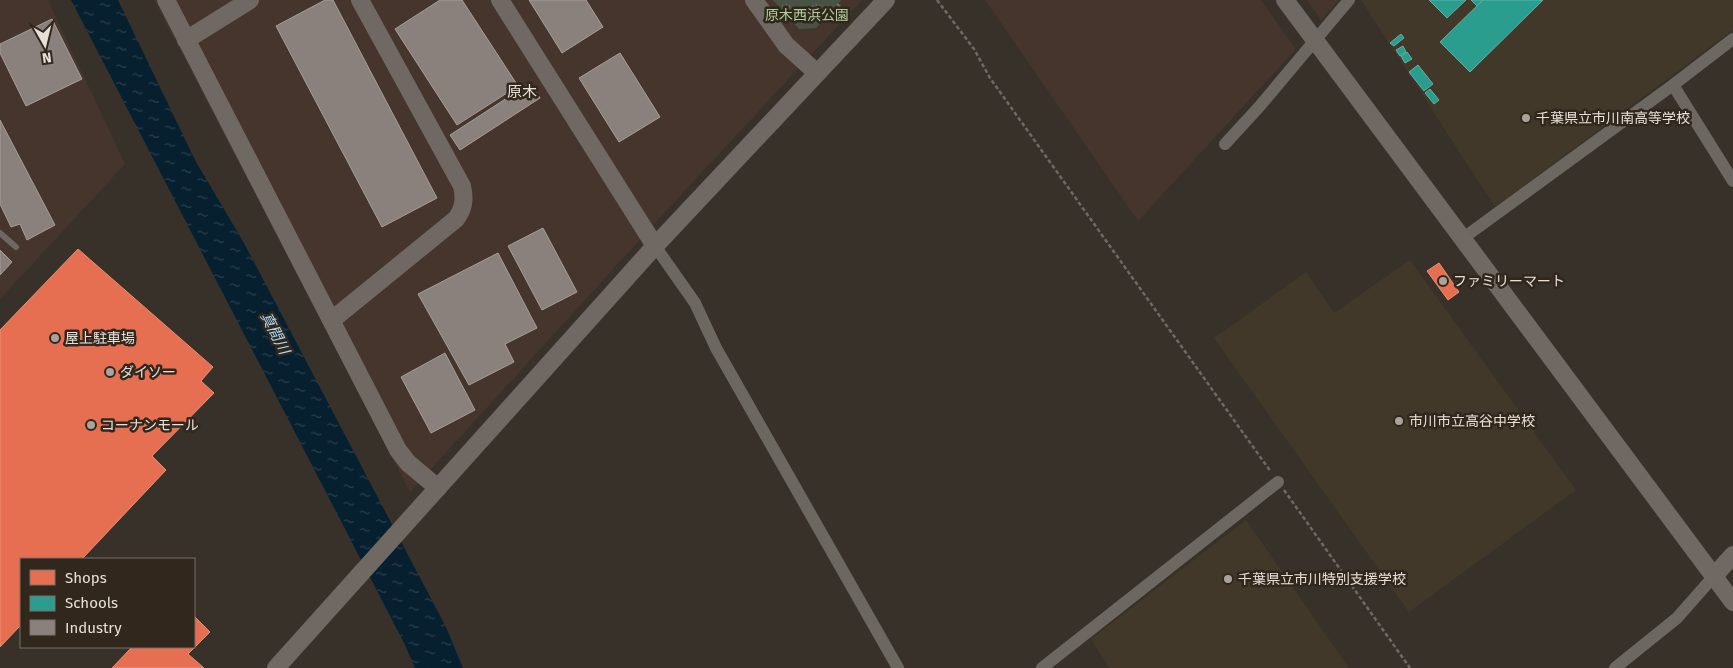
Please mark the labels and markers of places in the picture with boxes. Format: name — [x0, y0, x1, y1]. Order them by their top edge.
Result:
place label: 千葉県立市川南高等学校 — [1536, 110, 1690, 127]
marker: 千葉県立市川南高等学校 — [1520, 112, 1532, 124]
place label: ファミリーマート — [1453, 273, 1565, 290]
marker: ファミリーマート — [1437, 275, 1449, 287]
place label: 屋上駐車場 — [65, 330, 135, 347]
marker: 屋上駐車場 — [49, 332, 61, 344]
place label: ダイソー — [120, 364, 176, 381]
marker: ダイソー — [104, 366, 116, 378]
place label: 市川市立高谷中学校 — [1409, 413, 1535, 430]
marker: 市川市立高谷中学校 — [1393, 415, 1405, 427]
place label: コーナンモール — [101, 417, 199, 434]
marker: コーナンモール — [85, 419, 97, 431]
place label: 千葉県立市川特別支援学校 — [1238, 571, 1406, 588]
marker: 千葉県立市川特別支援学校 — [1222, 573, 1234, 585]

